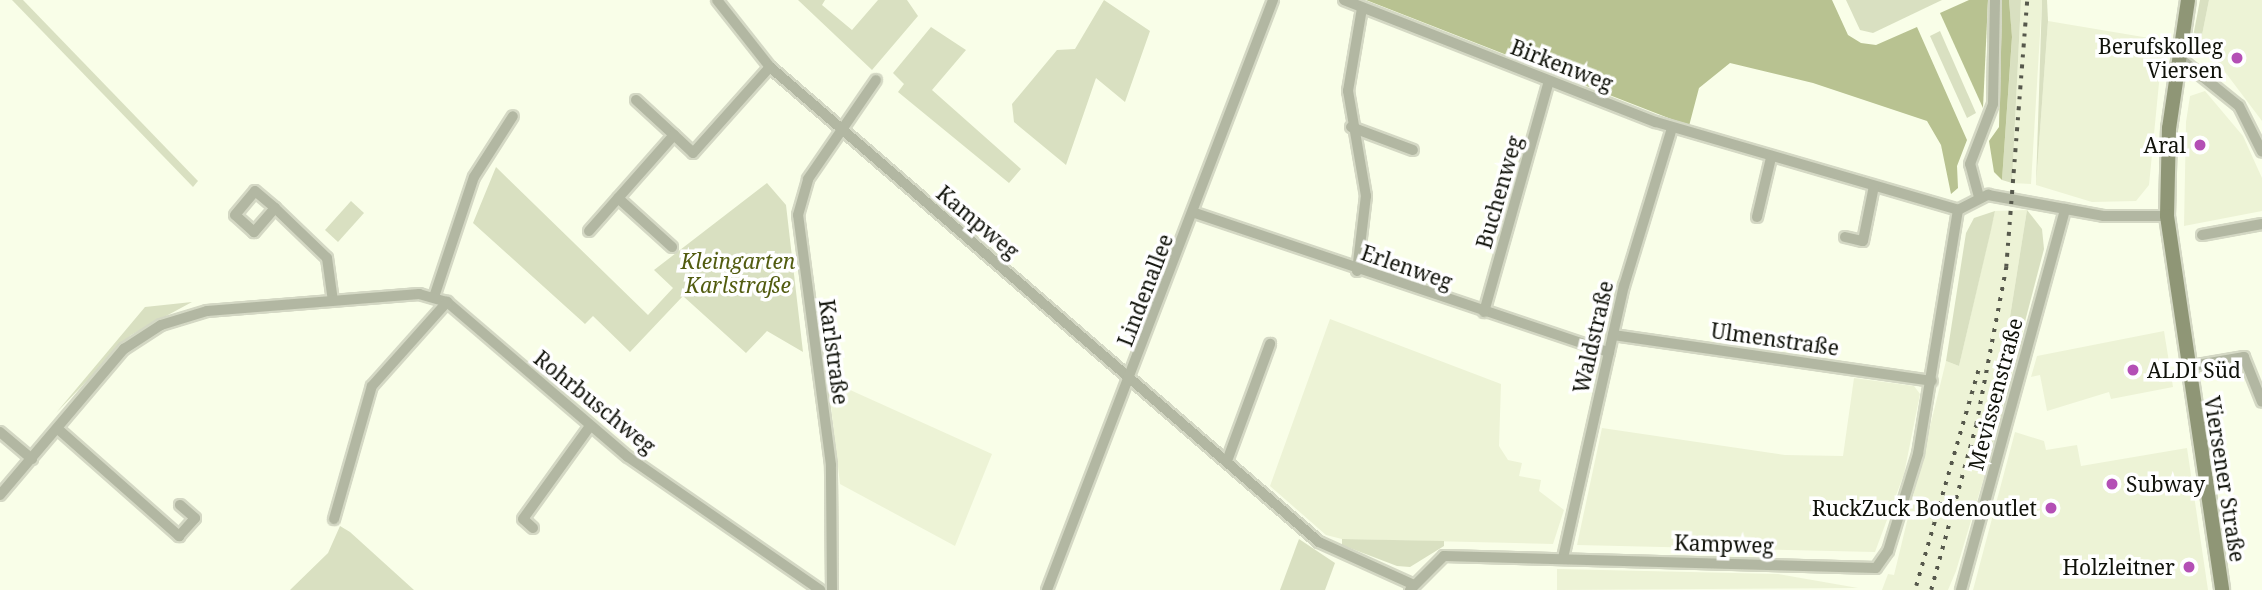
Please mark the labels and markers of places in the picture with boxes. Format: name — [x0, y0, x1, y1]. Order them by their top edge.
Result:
place label: Berufskolleg Viersen — [2098, 33, 2223, 83]
marker: Berufskolleg Viersen — [2229, 50, 2245, 66]
place label: Aral — [2143, 132, 2186, 158]
marker: Aral — [2192, 137, 2208, 153]
place label: ALDI Süd — [2147, 357, 2241, 383]
marker: ALDI Süd — [2125, 362, 2141, 378]
place label: Subway — [2126, 471, 2205, 497]
marker: Subway — [2104, 476, 2120, 492]
place label: RuckZuck Bodenoutlet — [1812, 495, 2037, 521]
marker: RuckZuck Bodenoutlet — [2043, 500, 2059, 516]
place label: Holzleitner — [2062, 554, 2175, 580]
marker: Holzleitner — [2181, 559, 2197, 575]

